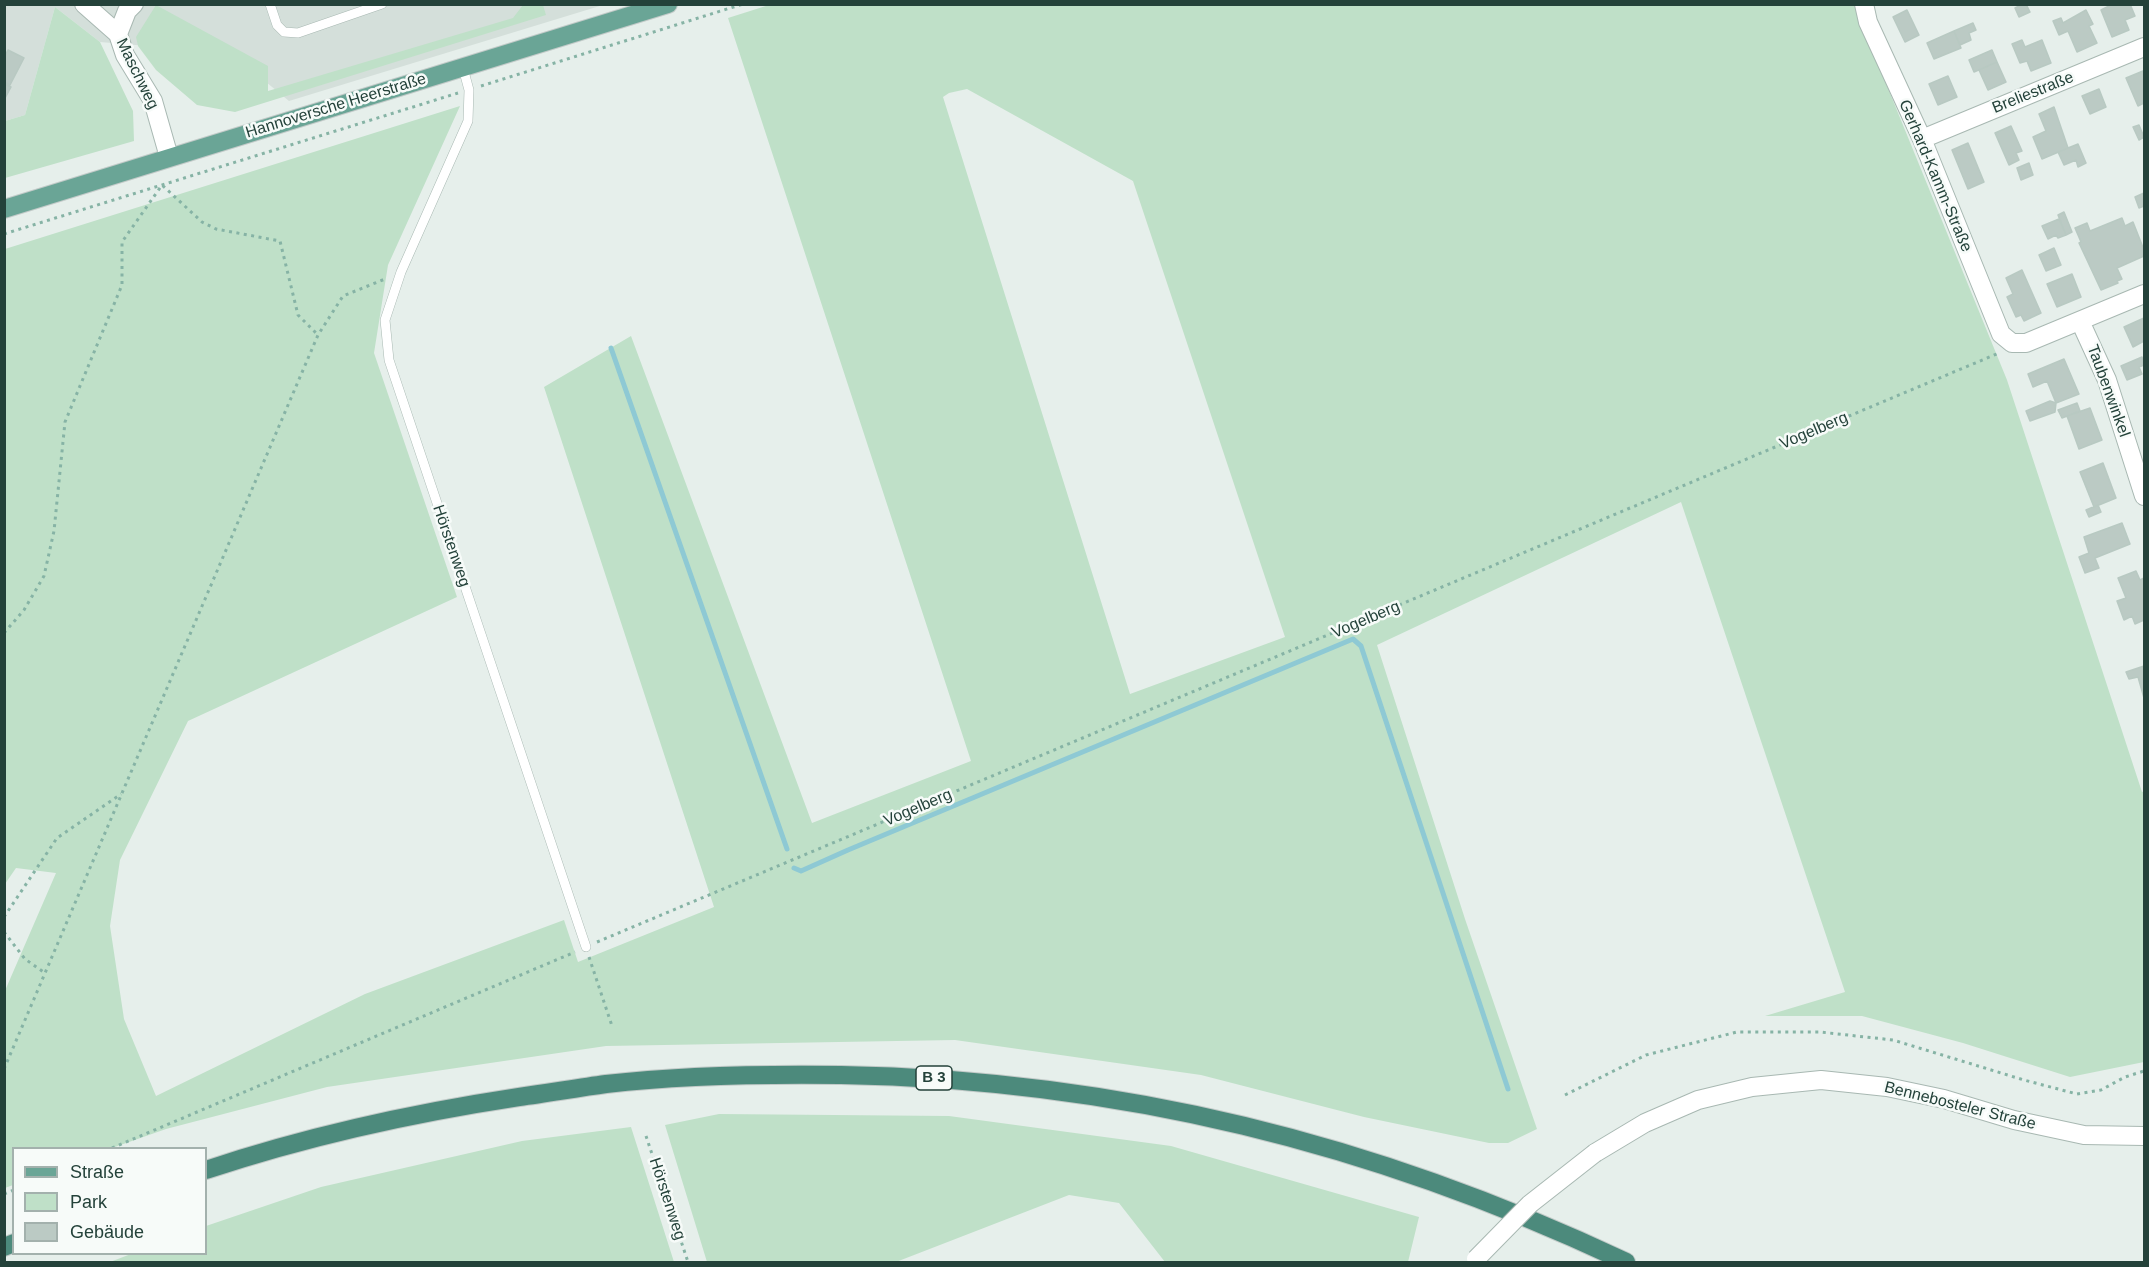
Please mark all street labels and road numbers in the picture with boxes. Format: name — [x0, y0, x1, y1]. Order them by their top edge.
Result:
street label: Maschweg — [112, 35, 162, 113]
street label: Breliestraße — [1989, 68, 2077, 118]
street label: Hannoversche Heerstraße — [243, 69, 429, 143]
street label: Gerhard-Kamm-Straße — [1894, 97, 1976, 255]
street label: Taubenwinkel — [2082, 342, 2134, 440]
street label: Vogelberg — [1777, 408, 1851, 454]
street label: Hörstenweg — [428, 503, 474, 589]
street label: Vogelberg — [1329, 597, 1403, 643]
street label: Vogelberg — [881, 785, 955, 831]
road number: B 3 — [916, 1066, 952, 1090]
street label: Bennebosteler Straße — [1882, 1078, 2038, 1134]
street label: Hörstenweg — [645, 1155, 689, 1243]

